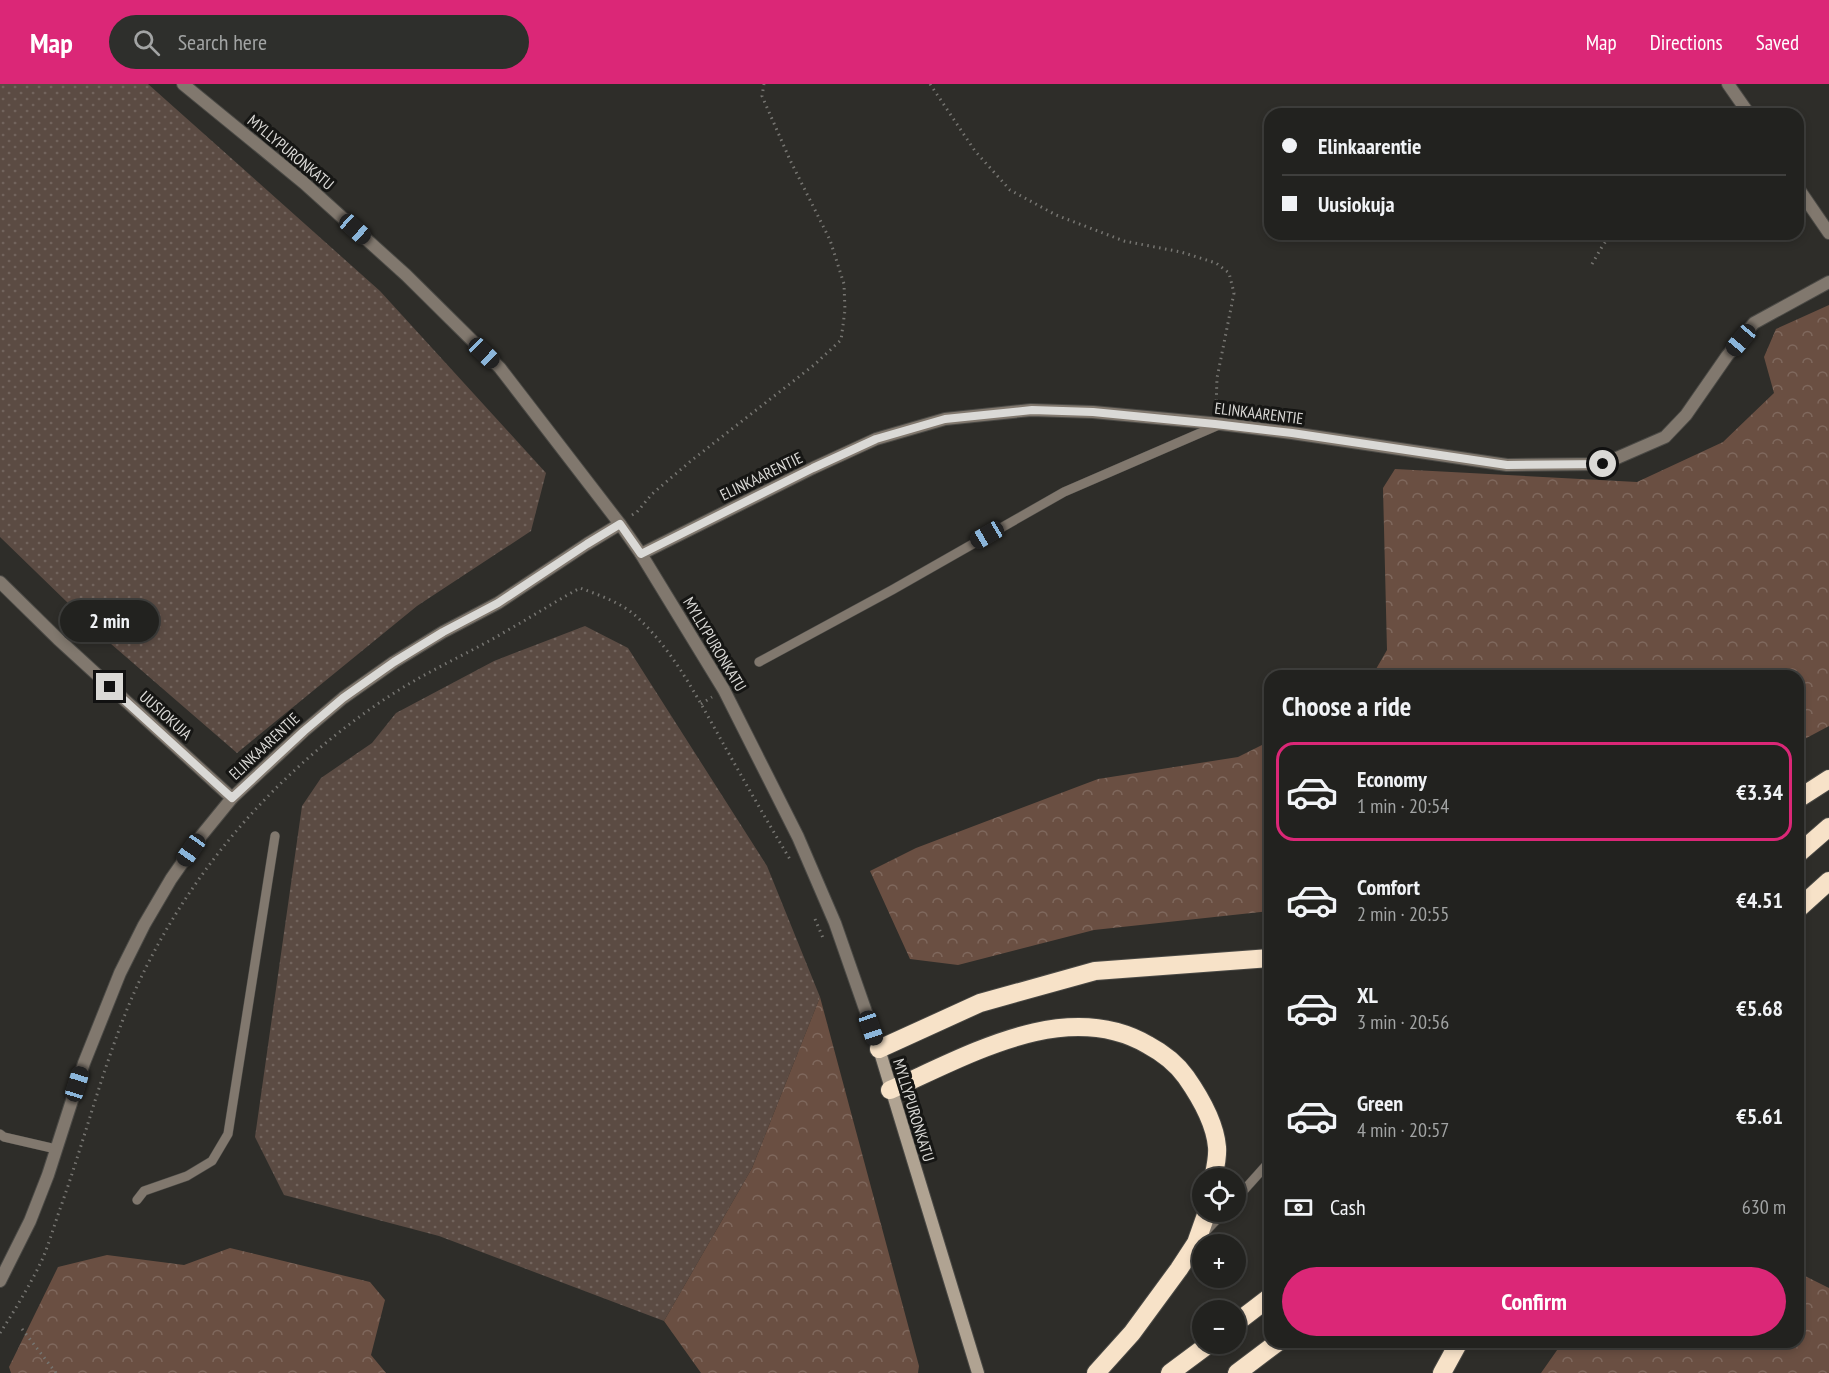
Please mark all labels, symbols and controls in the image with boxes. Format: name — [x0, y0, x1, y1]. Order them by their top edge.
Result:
search box — [109, 15, 529, 69]
text: Map — [30, 24, 73, 61]
icon: search — [130, 26, 163, 59]
text: Search here — [178, 28, 267, 56]
text: Map — [1586, 29, 1617, 56]
text: Directions — [1650, 29, 1723, 56]
text: Saved — [1756, 29, 1799, 56]
street label: MYLLYPURONKATU — [244, 110, 338, 194]
text: Elinkaarentie — [1318, 132, 1421, 160]
text: Uusiokuja — [1318, 190, 1395, 218]
car — [336, 210, 374, 248]
car — [1723, 320, 1759, 360]
car — [465, 334, 503, 372]
street label: ELINKAARENTIE — [1213, 398, 1305, 428]
street label: ELINKAARENTIE — [716, 447, 806, 505]
route start — [1589, 450, 1616, 477]
car — [967, 518, 1007, 552]
street label: MYLLYPURONKATU — [679, 593, 751, 695]
callout: 2 min — [60, 600, 160, 642]
text: 2 min — [89, 608, 130, 634]
route end — [96, 673, 123, 700]
street label: UUSIOKUJA — [136, 686, 197, 744]
text: Choose a ride — [1282, 689, 1411, 723]
street label: ELINKAARENTIE — [224, 708, 304, 784]
icon: car — [1285, 765, 1339, 819]
text: Economy — [1357, 765, 1427, 793]
text: €3.34 — [1736, 778, 1783, 806]
text: 1 min · 20:54 — [1357, 793, 1449, 819]
car — [173, 830, 209, 870]
icon: car — [1285, 873, 1339, 927]
text: Comfort — [1357, 873, 1420, 901]
text: €4.51 — [1736, 886, 1783, 914]
text: 2 min · 20:55 — [1357, 901, 1449, 927]
icon: car — [1285, 981, 1339, 1035]
text: XL — [1357, 981, 1378, 1009]
text: €5.68 — [1736, 994, 1783, 1022]
car — [857, 1008, 885, 1048]
text: 3 min · 20:56 — [1357, 1009, 1449, 1035]
street label: MYLLYPURONKATU — [889, 1056, 939, 1164]
car — [63, 1064, 91, 1104]
icon: car — [1285, 1089, 1339, 1143]
text: Green — [1357, 1089, 1403, 1117]
text: €5.61 — [1736, 1102, 1783, 1130]
text: 4 min · 20:57 — [1357, 1117, 1449, 1143]
map controls — [1192, 1168, 1246, 1354]
button: locate — [1192, 1168, 1246, 1222]
icon: cash — [1282, 1191, 1315, 1224]
text: Cash — [1330, 1193, 1366, 1221]
text: 630 m — [1742, 1194, 1786, 1220]
button: + — [1192, 1234, 1246, 1288]
button: Confirm — [1282, 1267, 1786, 1336]
button: − — [1192, 1300, 1246, 1354]

